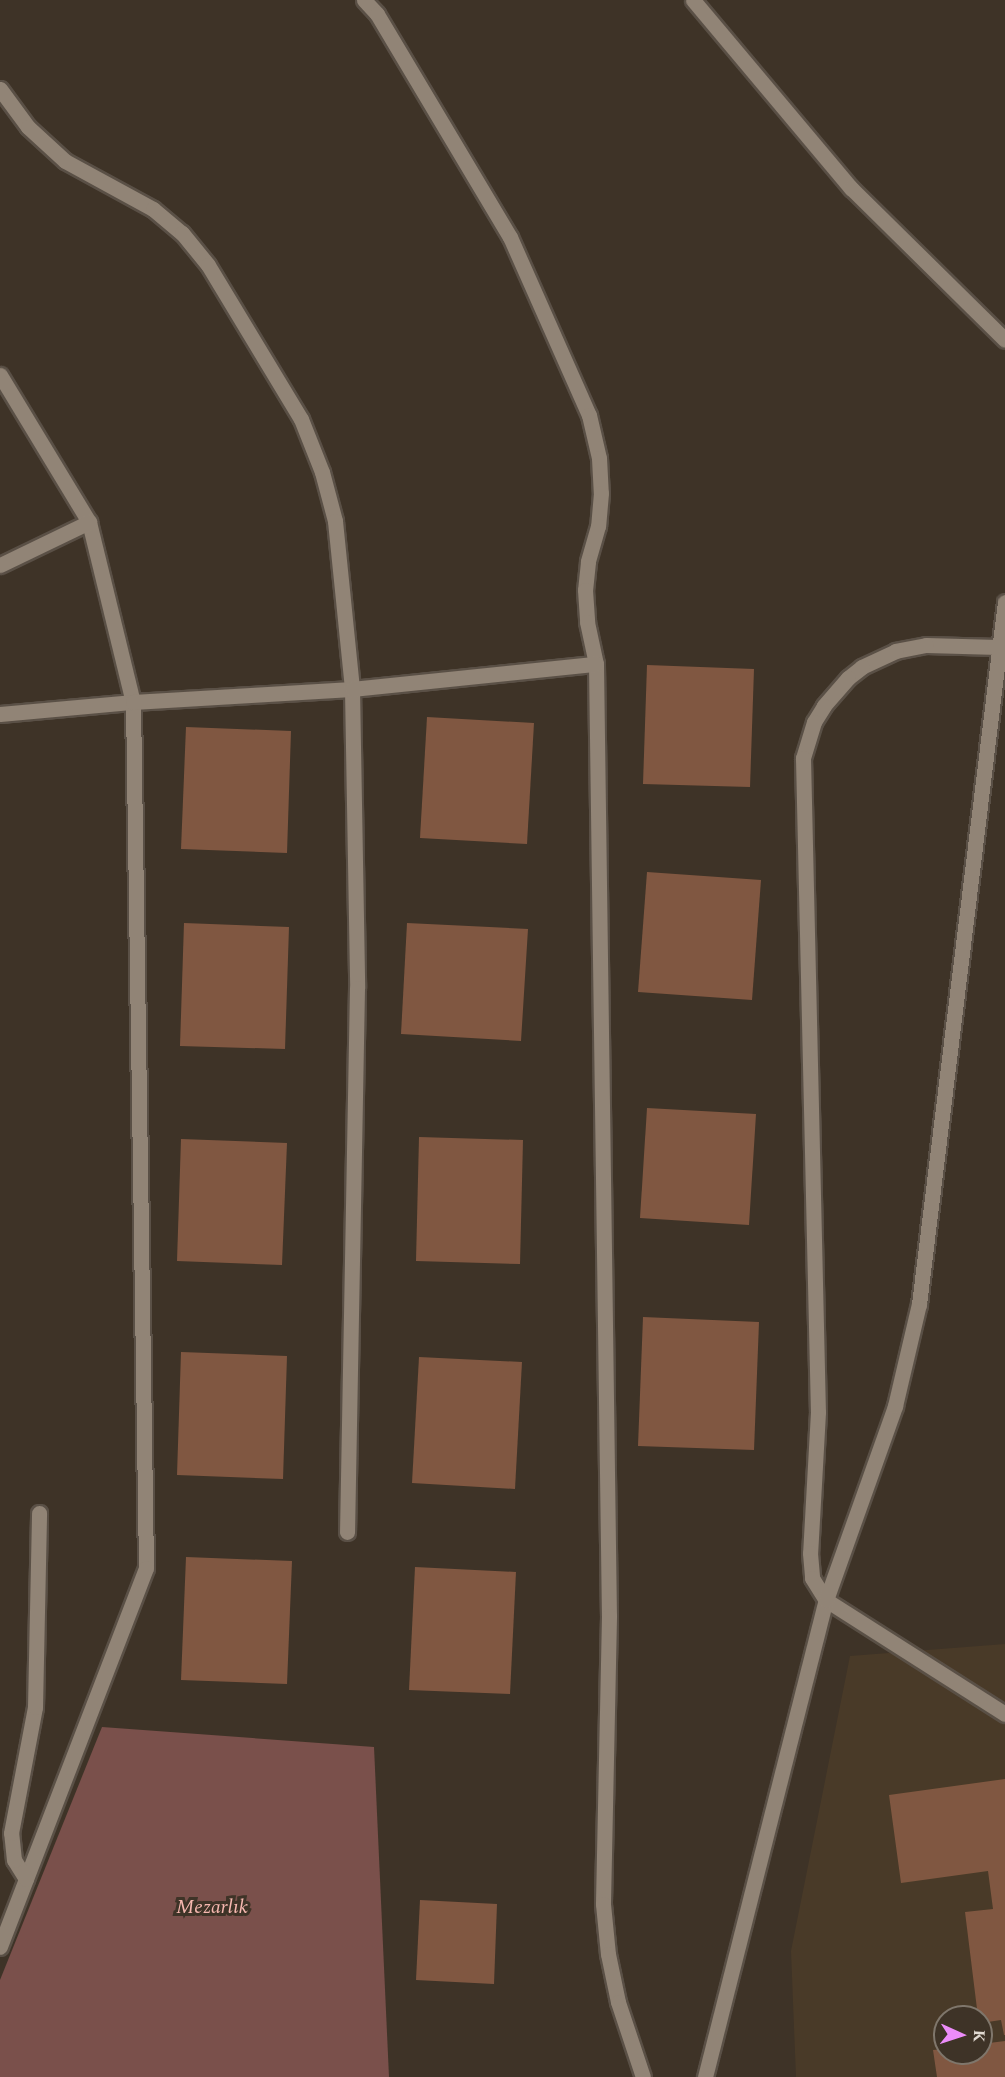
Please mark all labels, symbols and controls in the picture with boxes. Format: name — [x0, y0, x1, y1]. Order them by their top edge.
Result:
park label: Mezarlık — [176, 1895, 248, 1919]
north arrow — [933, 2005, 993, 2065]
text: K — [967, 2029, 991, 2043]

